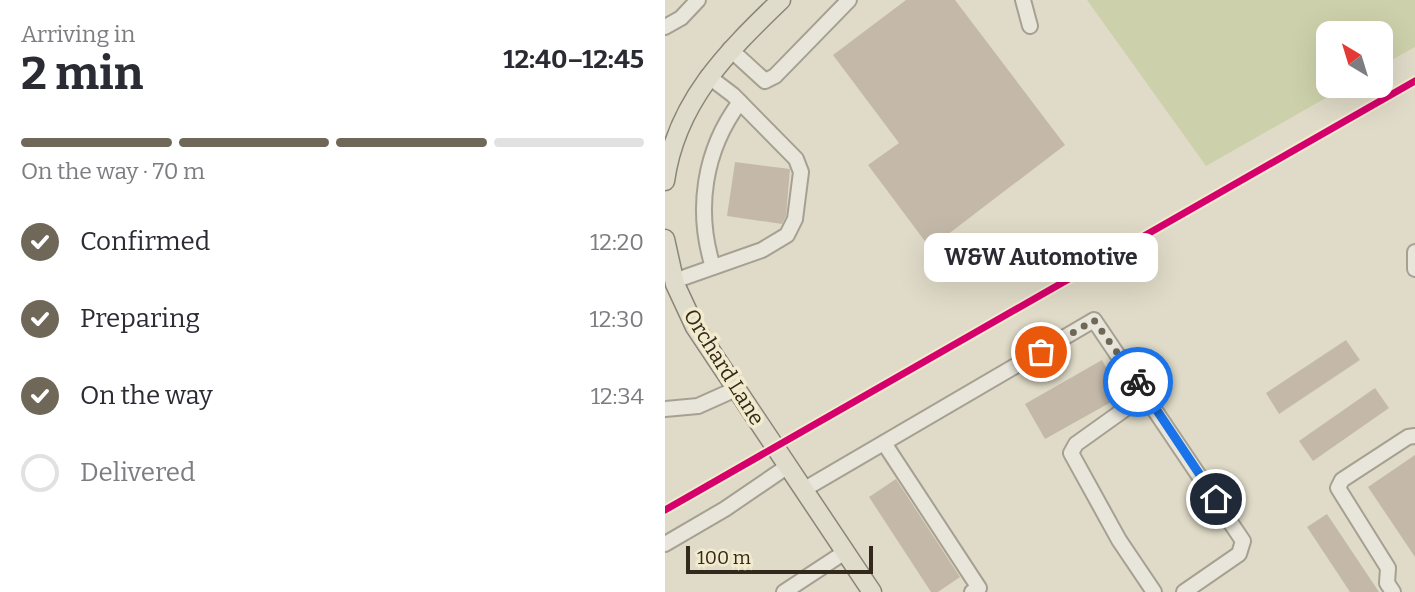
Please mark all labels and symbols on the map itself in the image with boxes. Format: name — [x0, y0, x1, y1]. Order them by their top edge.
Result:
north arrow — [1316, 21, 1393, 98]
callout: W&W Automotive — [924, 233, 1158, 282]
street label: Orchard Lane — [678, 304, 770, 430]
pin — [1011, 322, 1071, 382]
courier — [1103, 347, 1173, 417]
pin — [1186, 469, 1246, 529]
scale bar — [686, 543, 873, 575]

